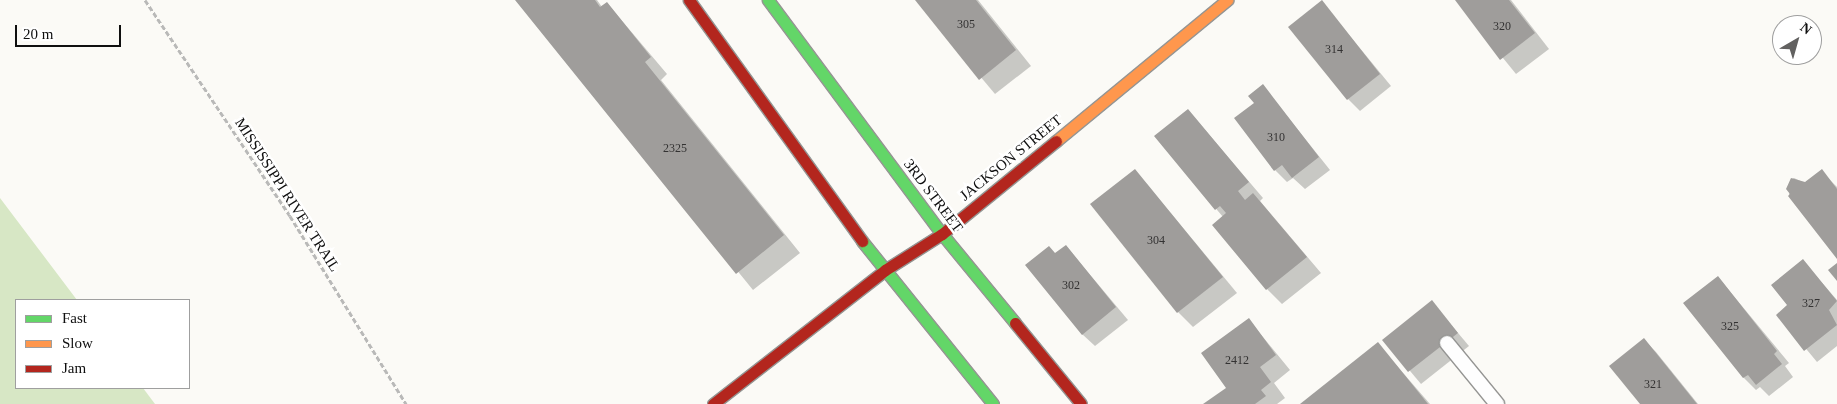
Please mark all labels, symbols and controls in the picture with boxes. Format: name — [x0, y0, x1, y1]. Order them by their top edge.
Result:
scale bar — [18, 15, 124, 47]
north arrow — [1772, 15, 1822, 65]
house number: 305 — [957, 18, 975, 32]
house number: 320 — [1493, 20, 1511, 34]
text: N — [1797, 20, 1815, 38]
text: 20 m — [23, 26, 53, 42]
house number: 314 — [1325, 43, 1343, 57]
street label: JACKSON STREET — [956, 111, 1066, 205]
street label: MISSISSIPPI RIVER TRAIL — [230, 115, 344, 275]
house number: 310 — [1267, 131, 1285, 145]
house number: 2325 — [663, 142, 687, 156]
street label: 3RD STREET — [900, 156, 966, 236]
house number: 304 — [1147, 234, 1165, 248]
house number: 302 — [1062, 279, 1080, 293]
house number: 327 — [1802, 297, 1820, 311]
legend — [15, 299, 190, 389]
text: Fast — [62, 310, 87, 326]
house number: 325 — [1721, 320, 1739, 334]
text: Slow — [62, 335, 93, 351]
house number: 2412 — [1225, 354, 1249, 368]
text: Jam — [62, 360, 86, 376]
house number: 321 — [1644, 378, 1662, 392]

